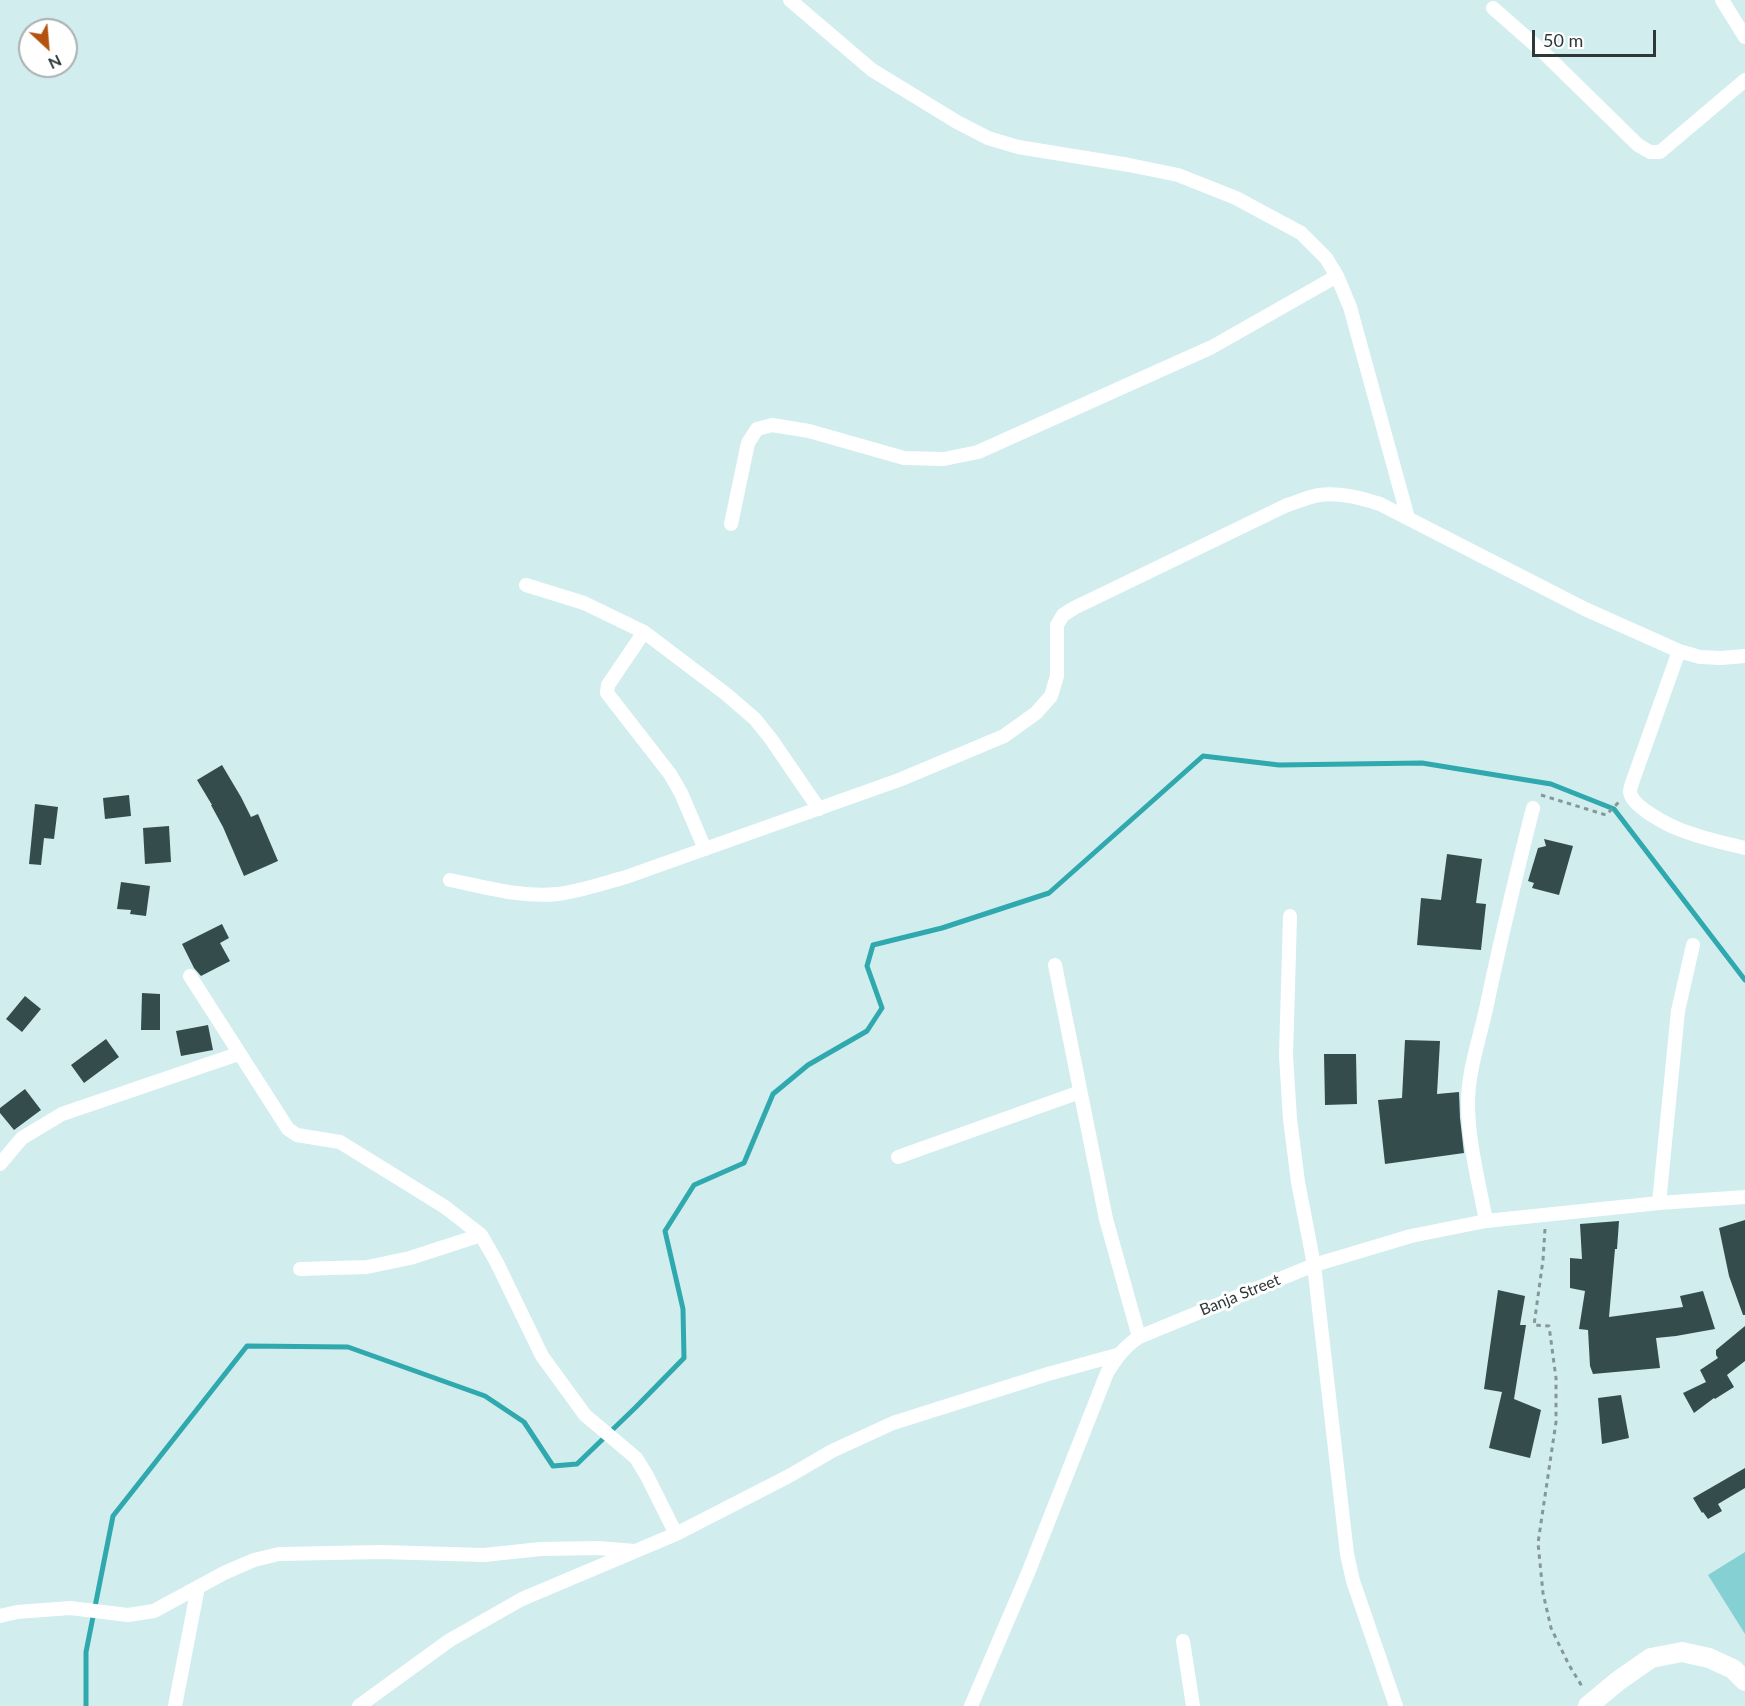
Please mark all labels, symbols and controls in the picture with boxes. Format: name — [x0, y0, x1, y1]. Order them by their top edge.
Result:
north arrow — [18, 18, 78, 78]
scale bar — [1535, 18, 1660, 56]
text: 50 m — [1543, 29, 1583, 51]
text: N — [46, 52, 65, 74]
street label: Banja Street — [1197, 1270, 1283, 1320]

